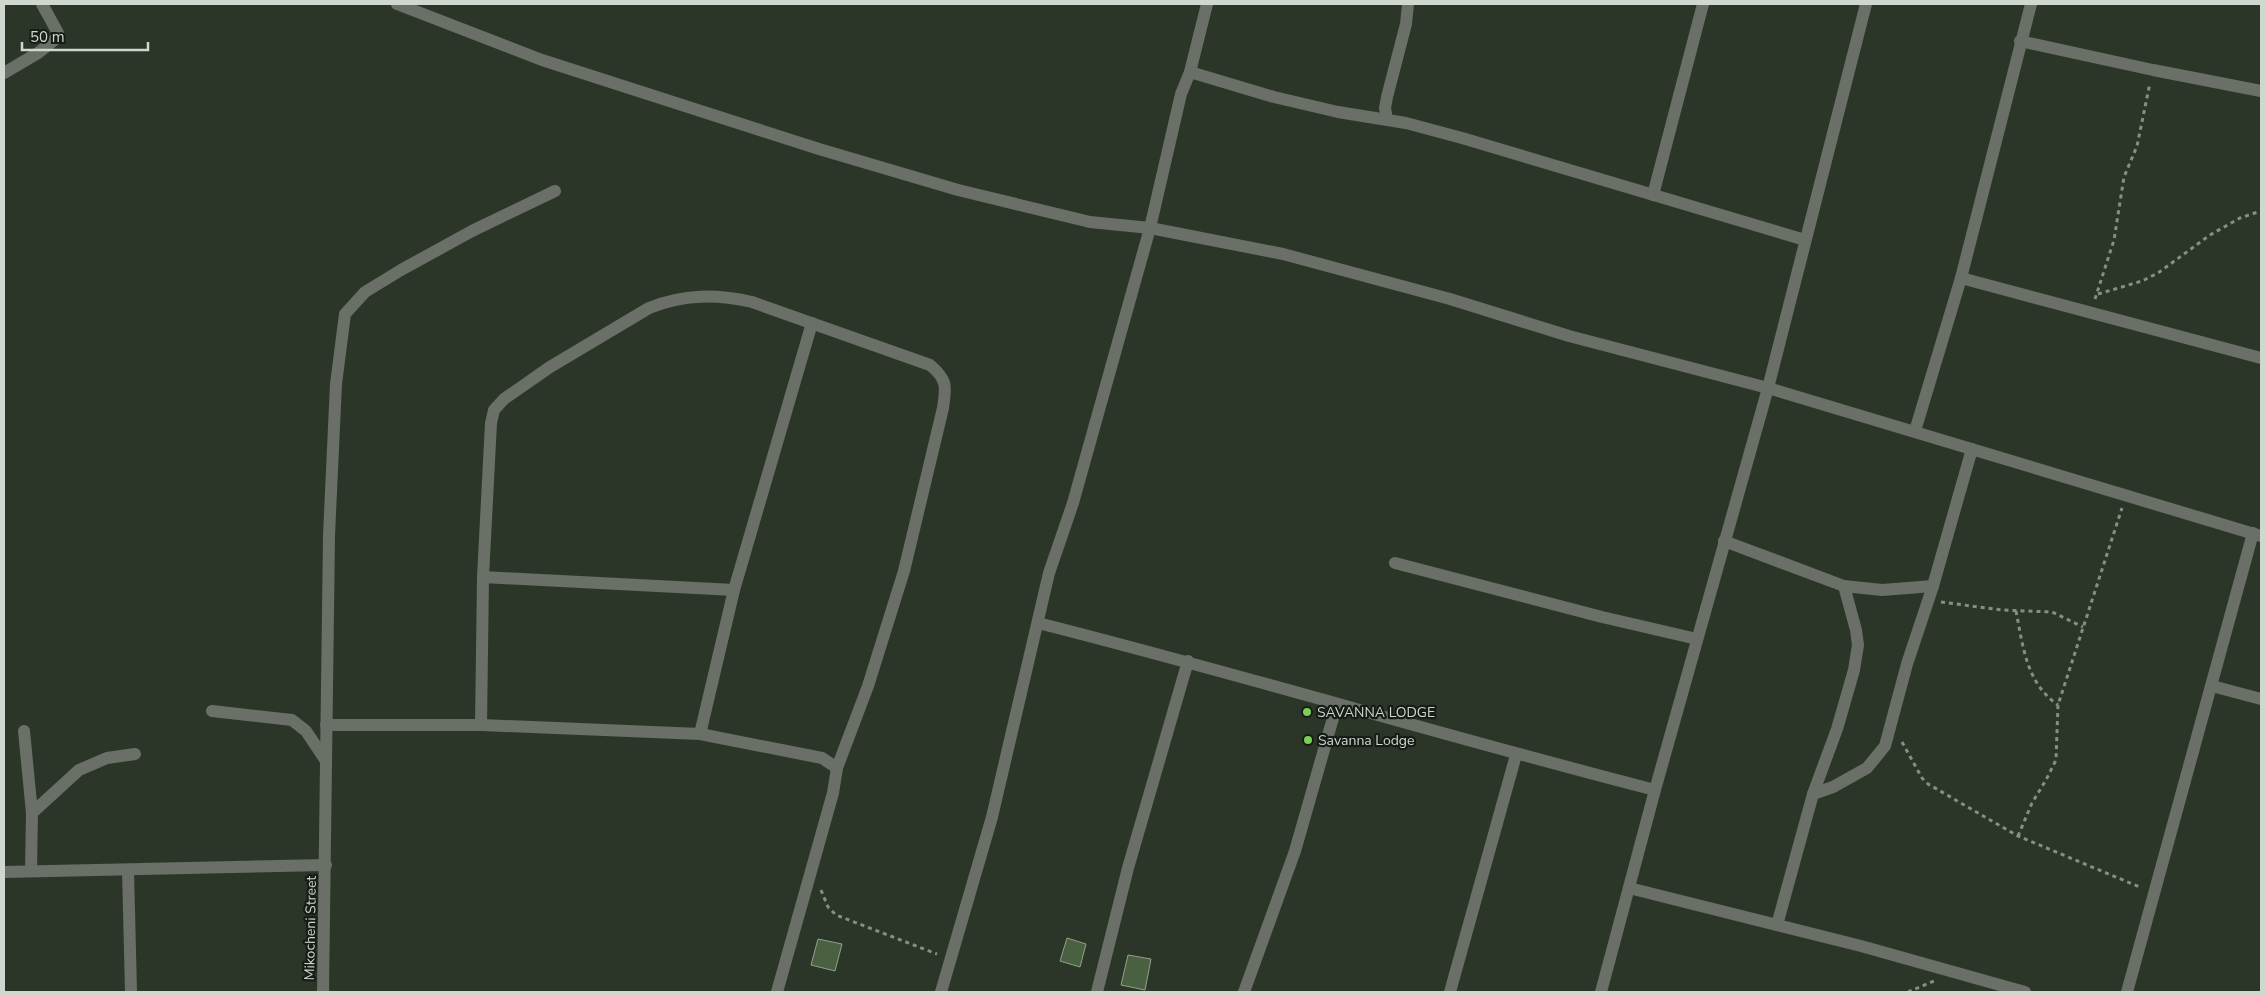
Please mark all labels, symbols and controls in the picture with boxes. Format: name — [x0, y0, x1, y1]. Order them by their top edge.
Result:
scale bar — [22, 20, 149, 52]
text: 50 m — [30, 27, 65, 47]
place label: SAVANNA LODGE — [1317, 703, 1435, 722]
marker: SAVANNA LODGE — [1301, 706, 1313, 718]
place label: Savanna Lodge — [1318, 731, 1415, 750]
marker: Savanna Lodge — [1302, 734, 1314, 746]
street label: Mikocheni Street — [300, 875, 321, 981]

